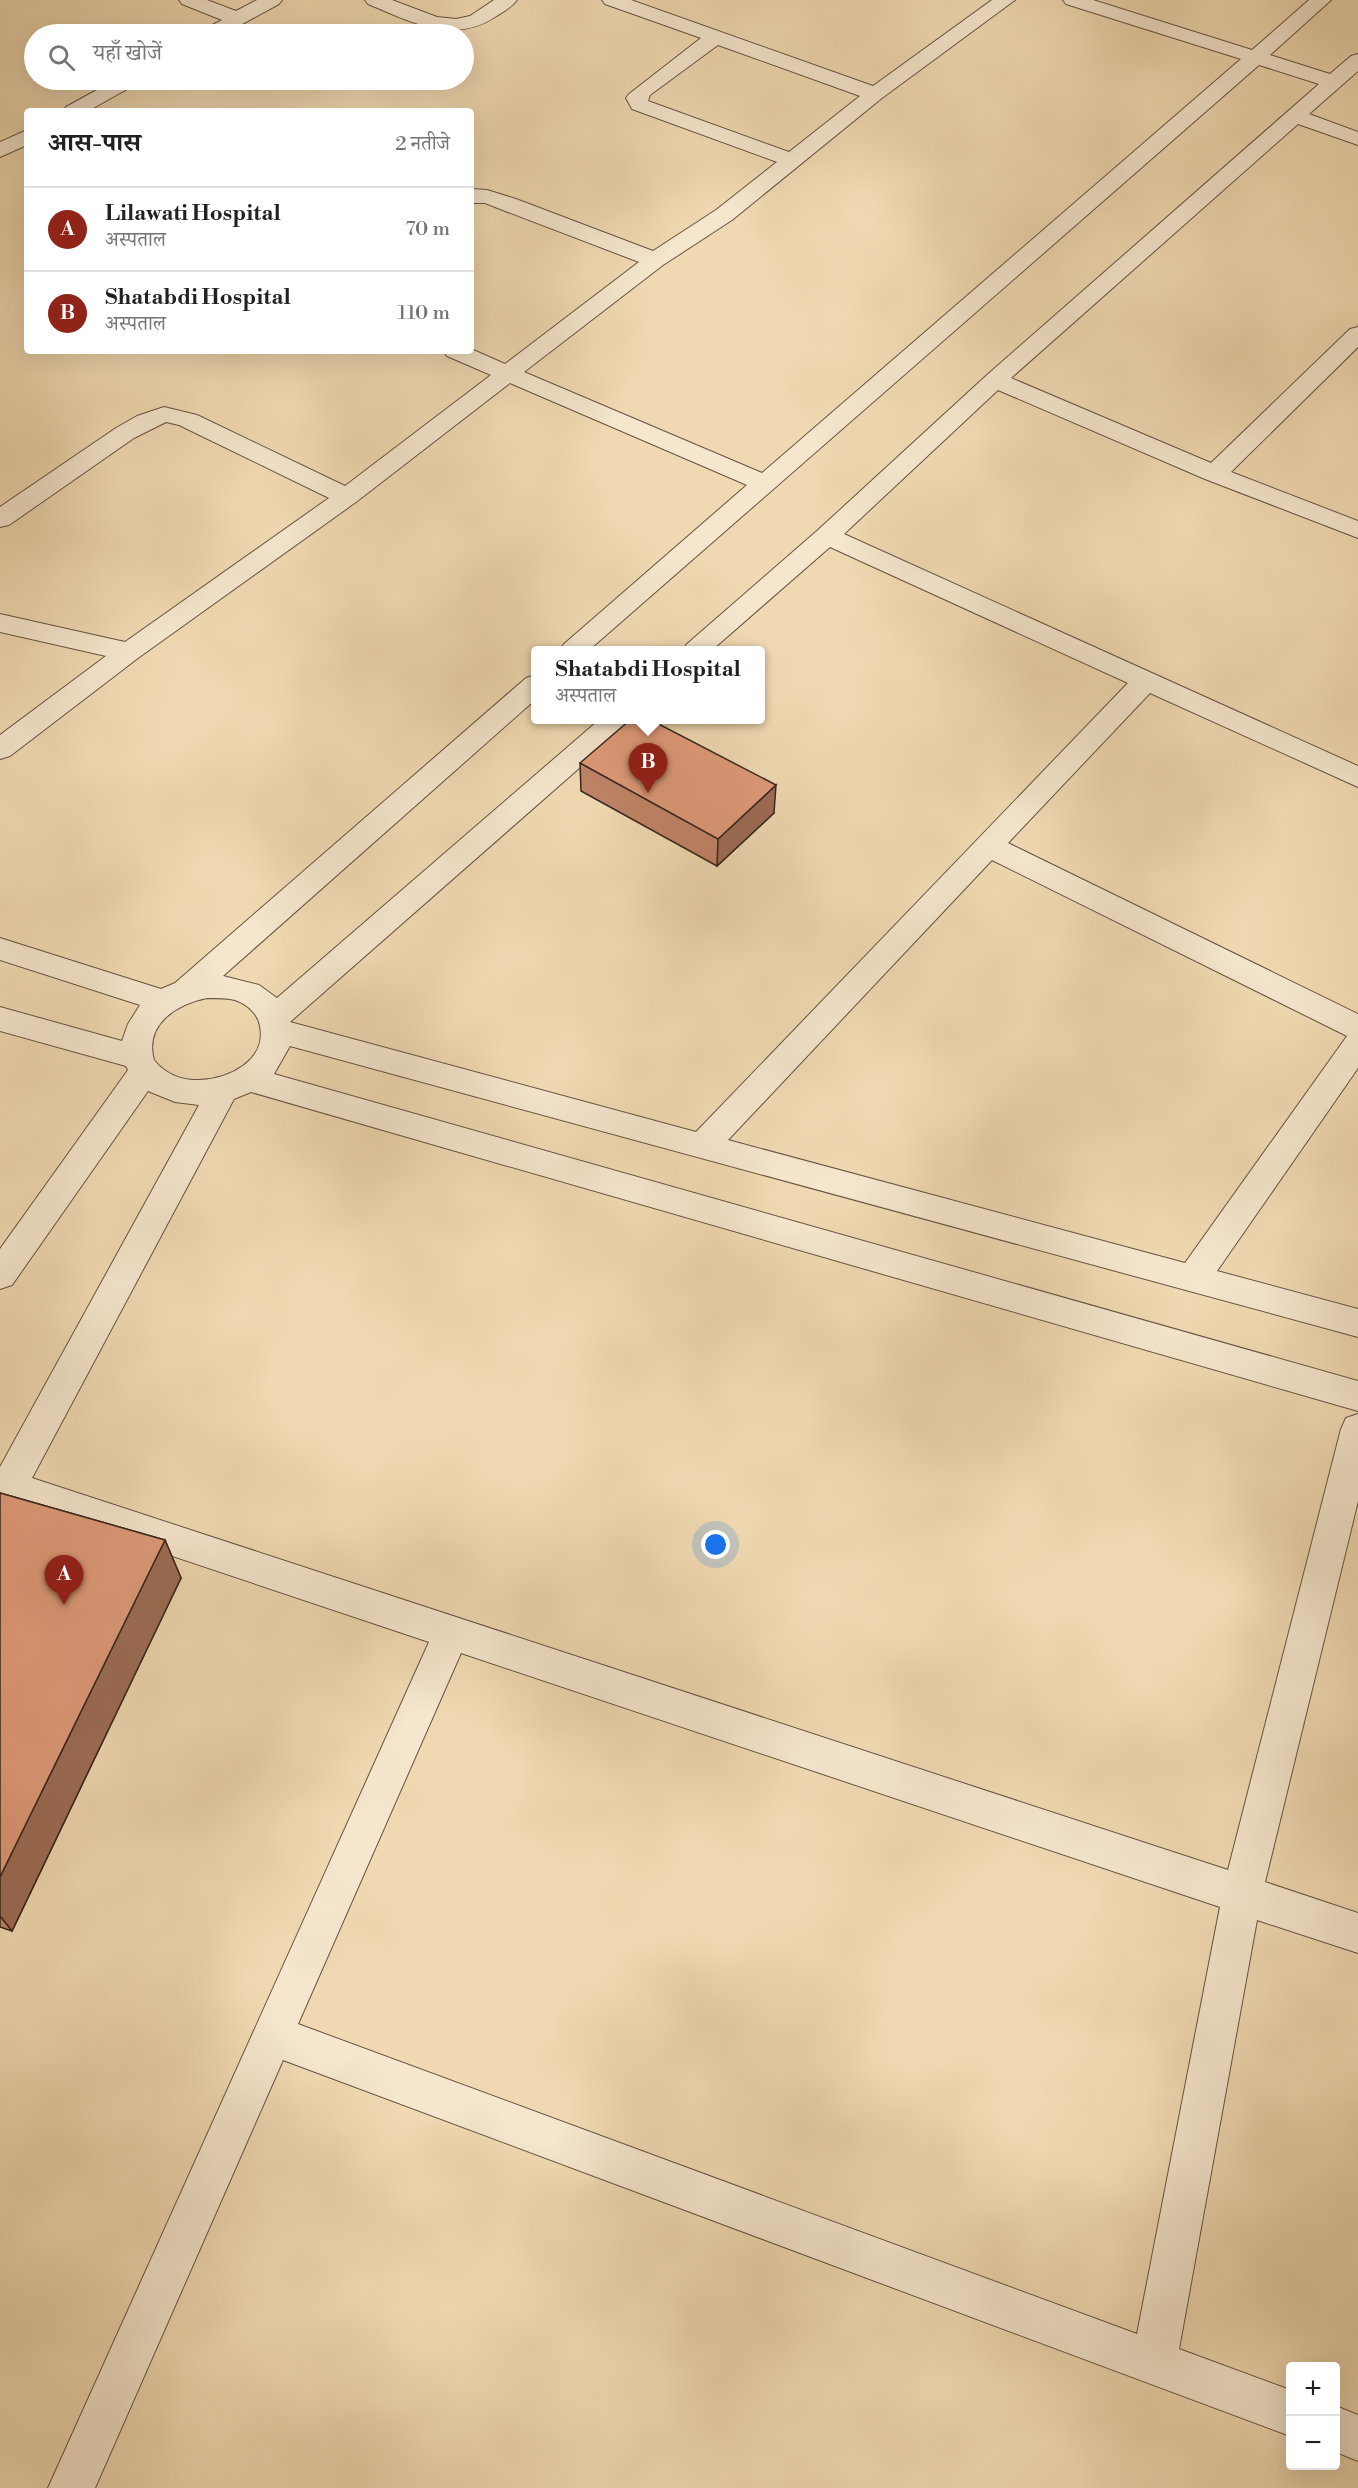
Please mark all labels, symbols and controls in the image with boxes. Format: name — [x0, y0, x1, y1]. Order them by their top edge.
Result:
search box — [24, 24, 474, 90]
text: यहाँ खोजें — [93, 40, 162, 67]
icon: search — [45, 41, 78, 74]
text: आस-पास — [48, 127, 141, 159]
text: 2 नतीजे — [395, 132, 450, 157]
text: Lilawati Hospital — [105, 200, 281, 227]
text: A — [60, 217, 75, 242]
text: 70 m — [406, 217, 450, 242]
text: अस्पताल — [105, 228, 166, 253]
text: Shatabdi Hospital — [105, 284, 291, 311]
text: B — [60, 301, 75, 326]
text: 110 m — [398, 301, 450, 326]
text: अस्पताल — [105, 312, 166, 337]
popup — [531, 646, 765, 724]
text: Shatabdi Hospital — [555, 656, 741, 683]
text: अस्पताल — [555, 684, 616, 709]
pin: B — [628, 744, 668, 793]
your location — [701, 1530, 730, 1559]
pin: A — [44, 1556, 84, 1605]
map controls — [1286, 2362, 1340, 2470]
button: + — [1286, 2362, 1340, 2416]
button: − — [1286, 2416, 1340, 2470]

